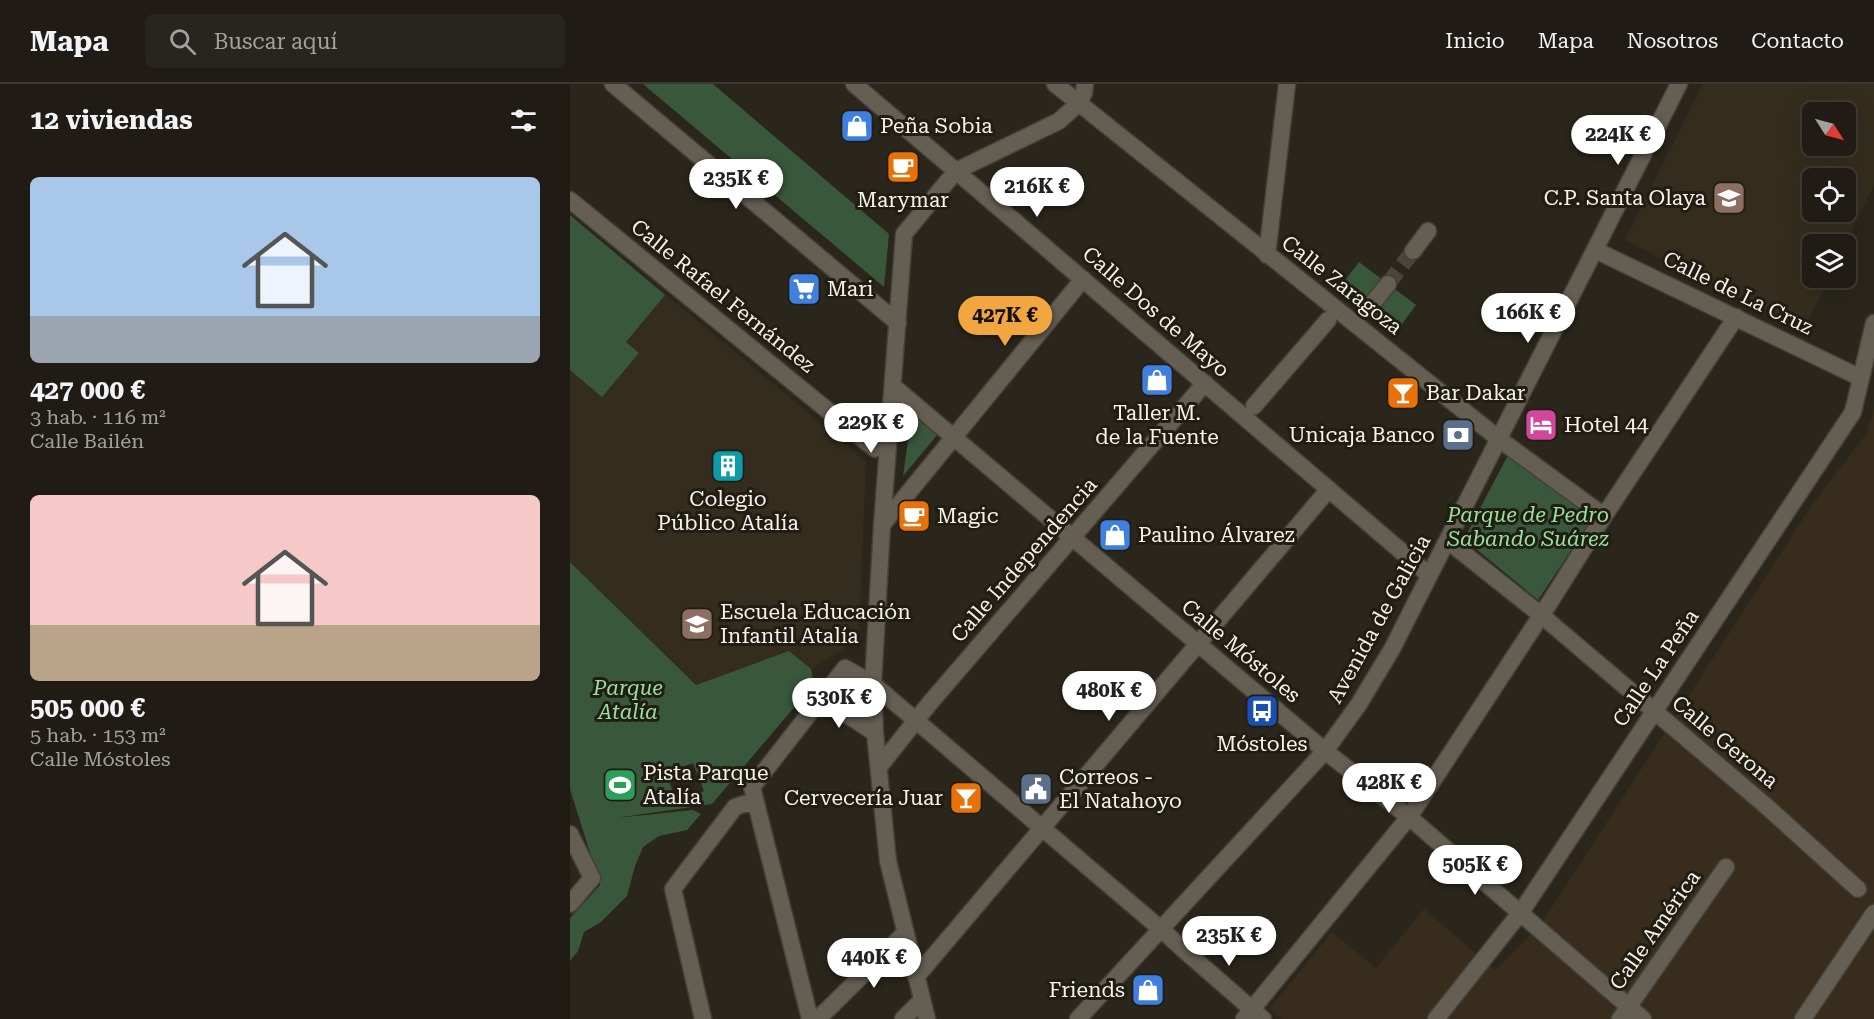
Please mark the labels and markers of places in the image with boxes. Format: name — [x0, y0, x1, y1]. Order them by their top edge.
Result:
shop icon: Peña Sobia — [839, 108, 875, 144]
place label: Peña Sobia — [880, 114, 993, 138]
pin: 224K € — [1569, 115, 1667, 166]
cafe icon: Marymar — [885, 149, 921, 185]
pin: 235K € — [687, 159, 785, 210]
pin: 216K € — [988, 167, 1086, 218]
school or university icon: C.P. Santa Olaya — [1711, 180, 1747, 216]
place label: C.P. Santa Olaya — [1544, 186, 1707, 210]
place label: Marymar — [857, 188, 949, 212]
supermarket icon: Mari — [786, 271, 822, 307]
place label: Mari — [827, 277, 874, 301]
pin: 166K € — [1479, 293, 1577, 344]
pin: 427K € — [956, 296, 1054, 347]
shop icon: Taller M. de la Fuente — [1139, 362, 1175, 398]
bar icon: Bar Dakar — [1385, 375, 1421, 411]
place label: Bar Dakar — [1426, 381, 1526, 405]
place label: Taller M. de la Fuente — [1095, 401, 1219, 449]
pin: 229K € — [822, 403, 920, 454]
hotel icon: Hotel 44 — [1523, 407, 1559, 443]
place label: Hotel 44 — [1564, 413, 1649, 437]
bank icon: Unicaja Banco — [1440, 417, 1476, 453]
place label: Unicaja Banco — [1289, 423, 1435, 447]
building icon: Colegio Público Atalía — [710, 448, 746, 484]
place label: Colegio Público Atalía — [657, 487, 799, 535]
cafe icon: Magic — [896, 498, 932, 534]
place label: Magic — [937, 504, 999, 528]
shop icon: Paulino Álvarez — [1097, 517, 1133, 553]
place label: Paulino Álvarez — [1138, 522, 1295, 547]
place label: Escuela Educación Infantil Atalía — [720, 600, 911, 648]
school or university icon: Escuela Educación Infantil Atalía — [679, 606, 715, 642]
pin: 480K € — [1060, 671, 1158, 722]
pin: 530K € — [790, 678, 888, 729]
bus stop icon: Móstoles — [1244, 693, 1280, 729]
place label: Móstoles — [1216, 732, 1308, 756]
place label: Pista Parque Atalía — [643, 761, 769, 809]
pin: 428K € — [1340, 763, 1438, 814]
place label: Correos - El Natahoyo — [1059, 765, 1182, 813]
sports icon: Pista Parque Atalía — [602, 767, 638, 803]
public building icon: Correos - El Natahoyo — [1018, 771, 1054, 807]
bar icon: Cervecería Juar — [948, 780, 984, 816]
place label: Cervecería Juar — [784, 786, 943, 810]
pin: 505K € — [1426, 845, 1524, 896]
pin: 235K € — [1180, 916, 1278, 967]
pin: 440K € — [825, 938, 923, 989]
shop icon: Friends — [1130, 972, 1166, 1008]
place label: Friends — [1049, 978, 1125, 1002]

